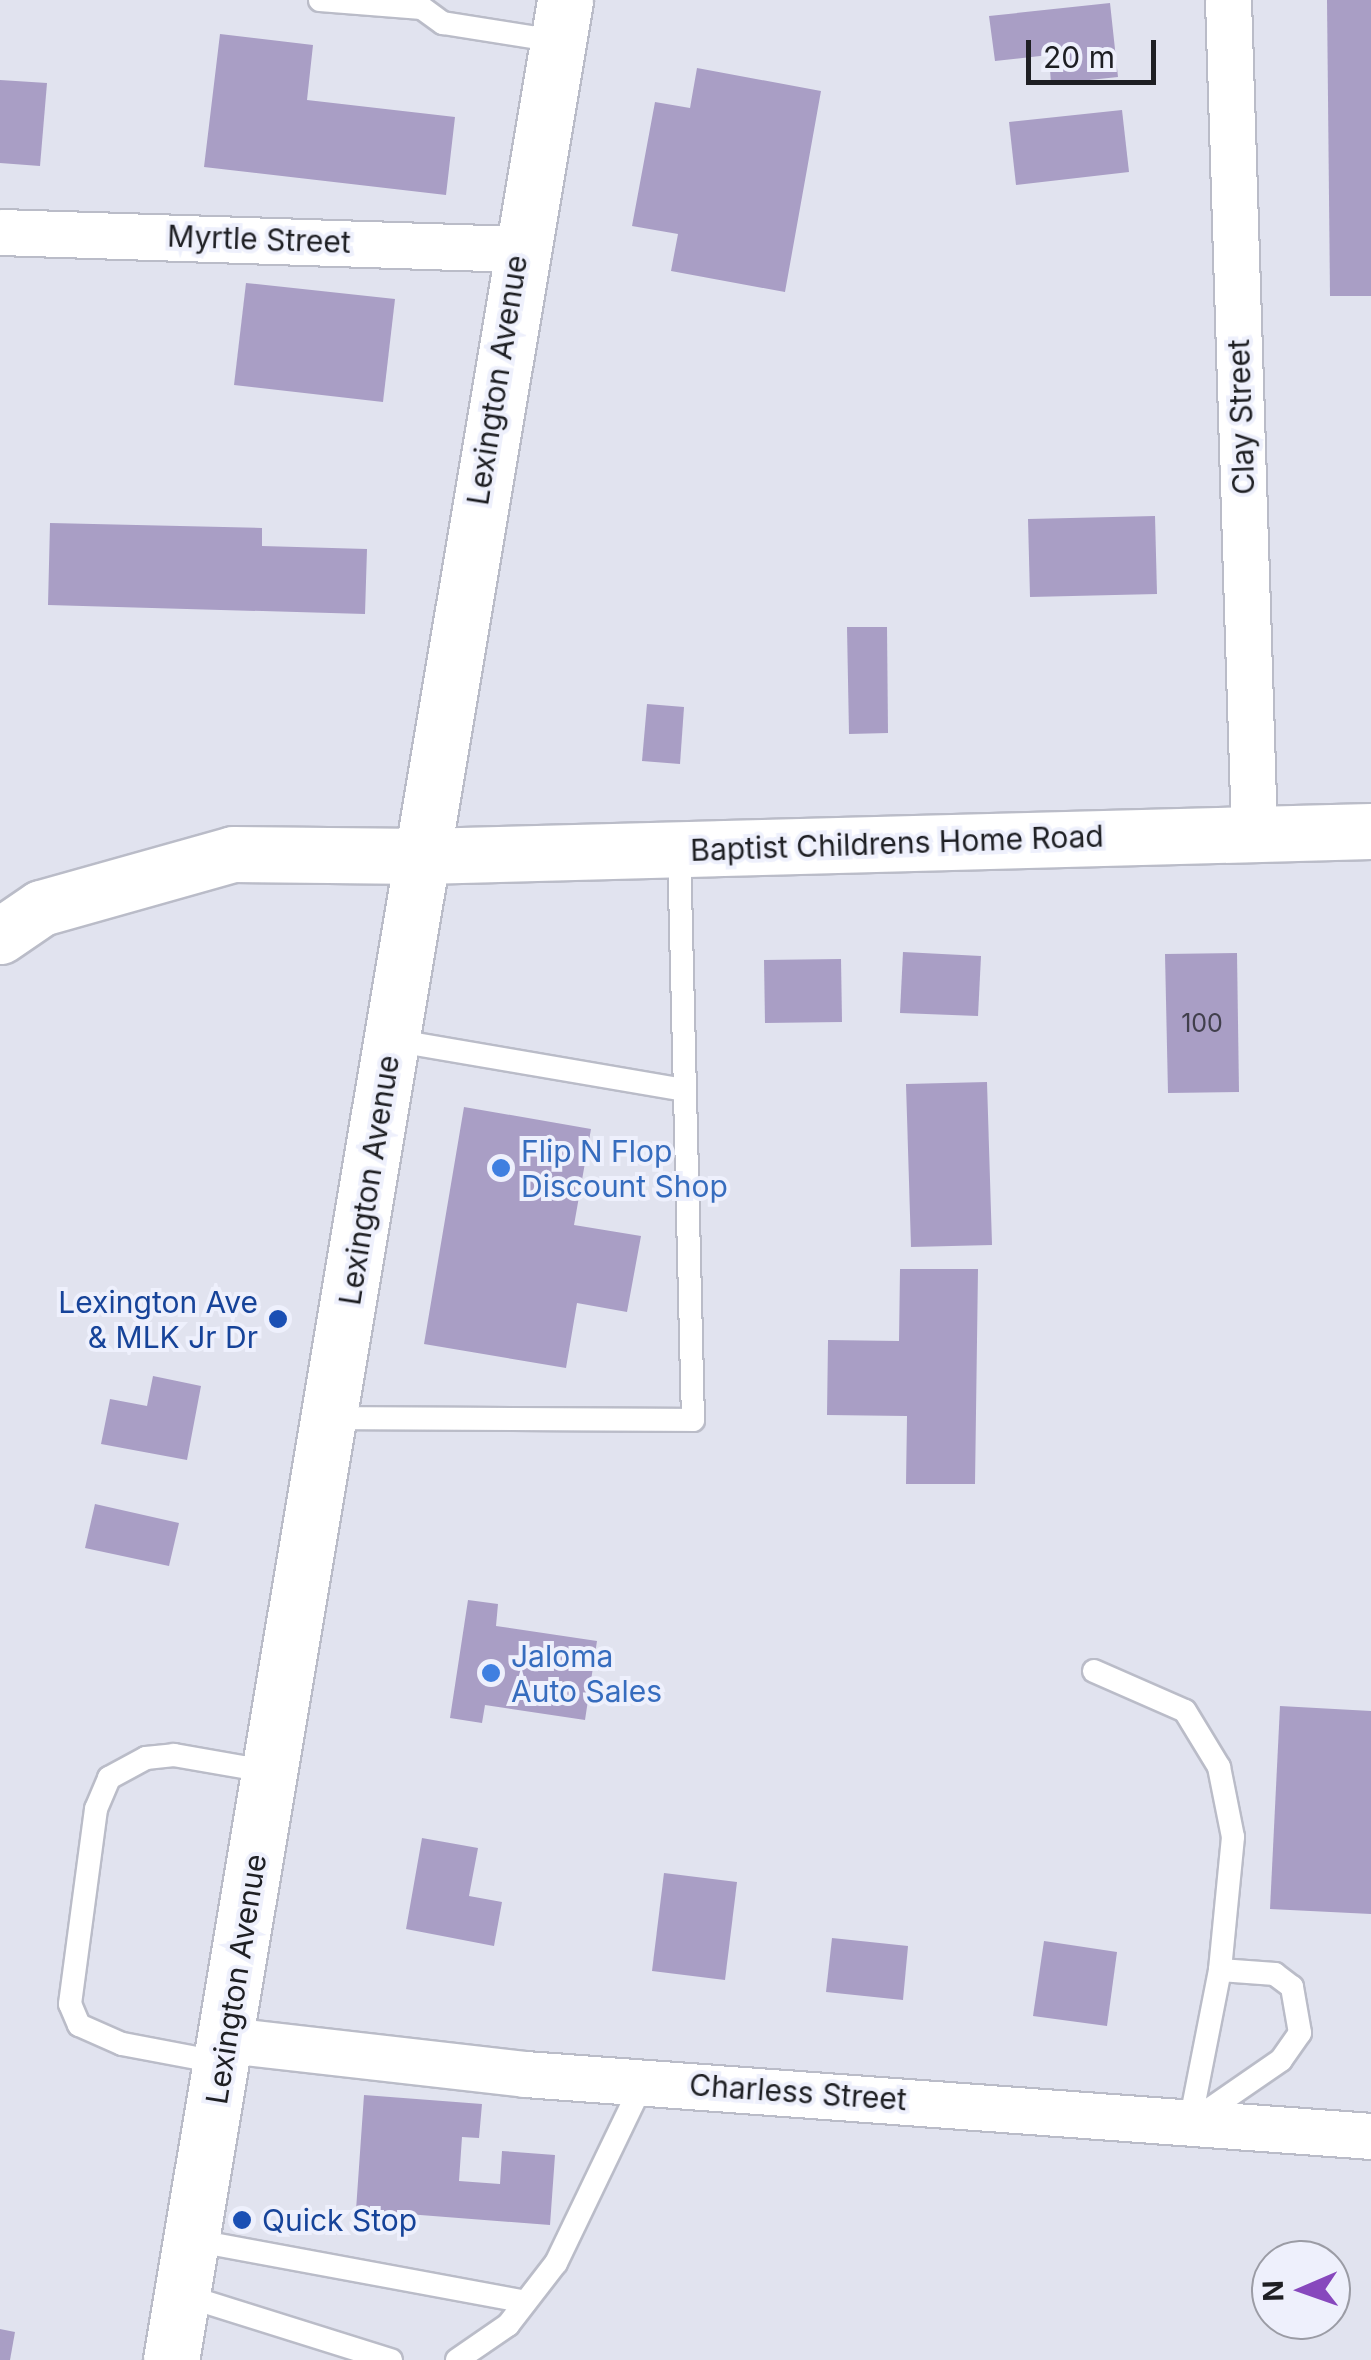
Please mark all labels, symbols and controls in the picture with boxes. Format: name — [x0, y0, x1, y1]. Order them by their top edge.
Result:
scale bar — [1031, 20, 1161, 82]
text: 20 m — [1043, 39, 1115, 75]
street label: Myrtle Street — [167, 218, 351, 260]
street label: Lexington Avenue — [459, 252, 535, 508]
street label: Clay Street — [1220, 339, 1262, 495]
street label: Baptist Childrens Home Road — [690, 818, 1104, 868]
house number: 100 — [1181, 1008, 1223, 1038]
street label: Lexington Avenue — [331, 1052, 407, 1308]
place label: Flip N Flop Discount Shop — [521, 1133, 728, 1204]
marker: Flip N Flop Discount Shop — [490, 1157, 512, 1179]
place label: Lexington Ave & MLK Jr Dr — [58, 1284, 258, 1354]
marker: Lexington Ave & MLK Jr Dr — [267, 1308, 289, 1330]
place label: Jaloma Auto Sales — [511, 1638, 662, 1708]
marker: Jaloma Auto Sales — [480, 1662, 502, 1684]
street label: Lexington Avenue — [198, 1851, 274, 2107]
street label: Charless Street — [688, 2066, 908, 2118]
place label: Quick Stop — [262, 2202, 417, 2238]
marker: Quick Stop — [231, 2209, 253, 2231]
north arrow — [1251, 2240, 1351, 2340]
text: N — [1256, 2280, 1290, 2302]

